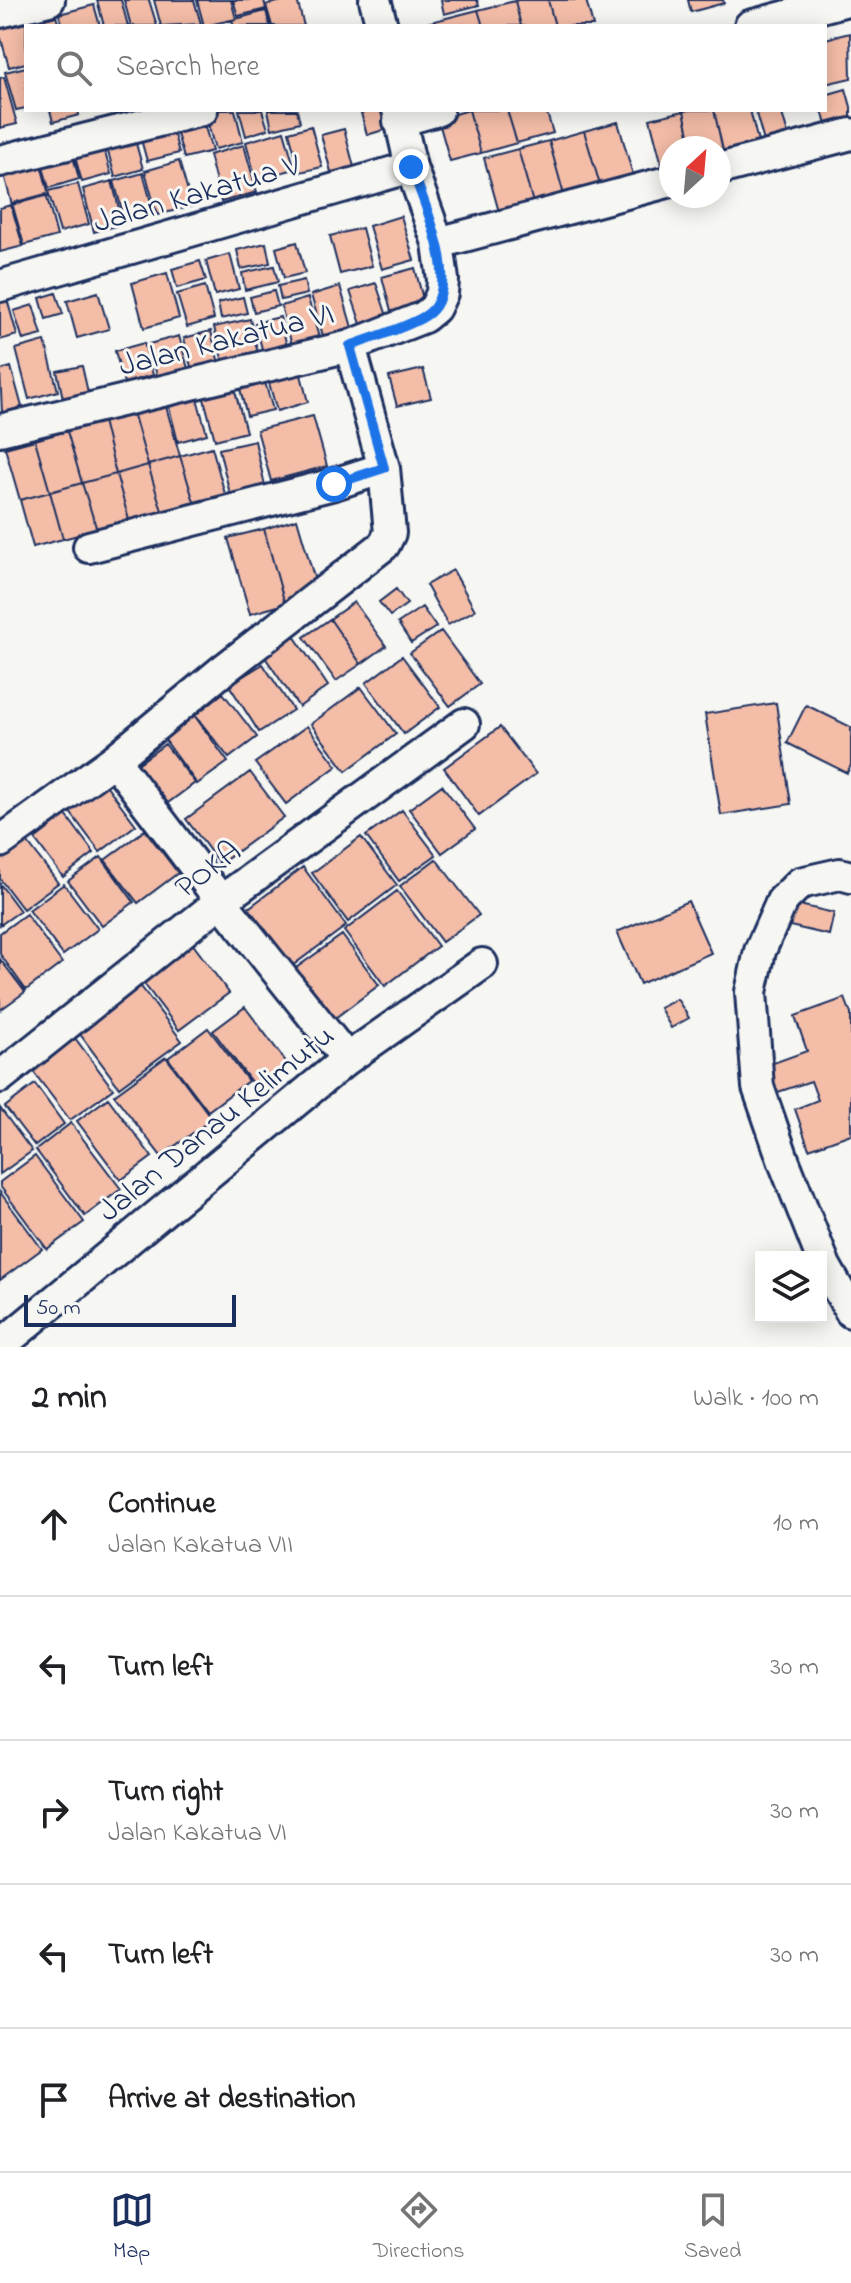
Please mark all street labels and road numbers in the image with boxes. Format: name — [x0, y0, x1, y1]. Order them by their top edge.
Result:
street label: Jalan Kakatua V — [88, 143, 307, 247]
street label: Jalan Kakatua VI — [114, 292, 339, 391]
street label: POKA — [166, 830, 252, 911]
street label: Jalan Danau Kelimutu — [89, 1014, 346, 1235]

